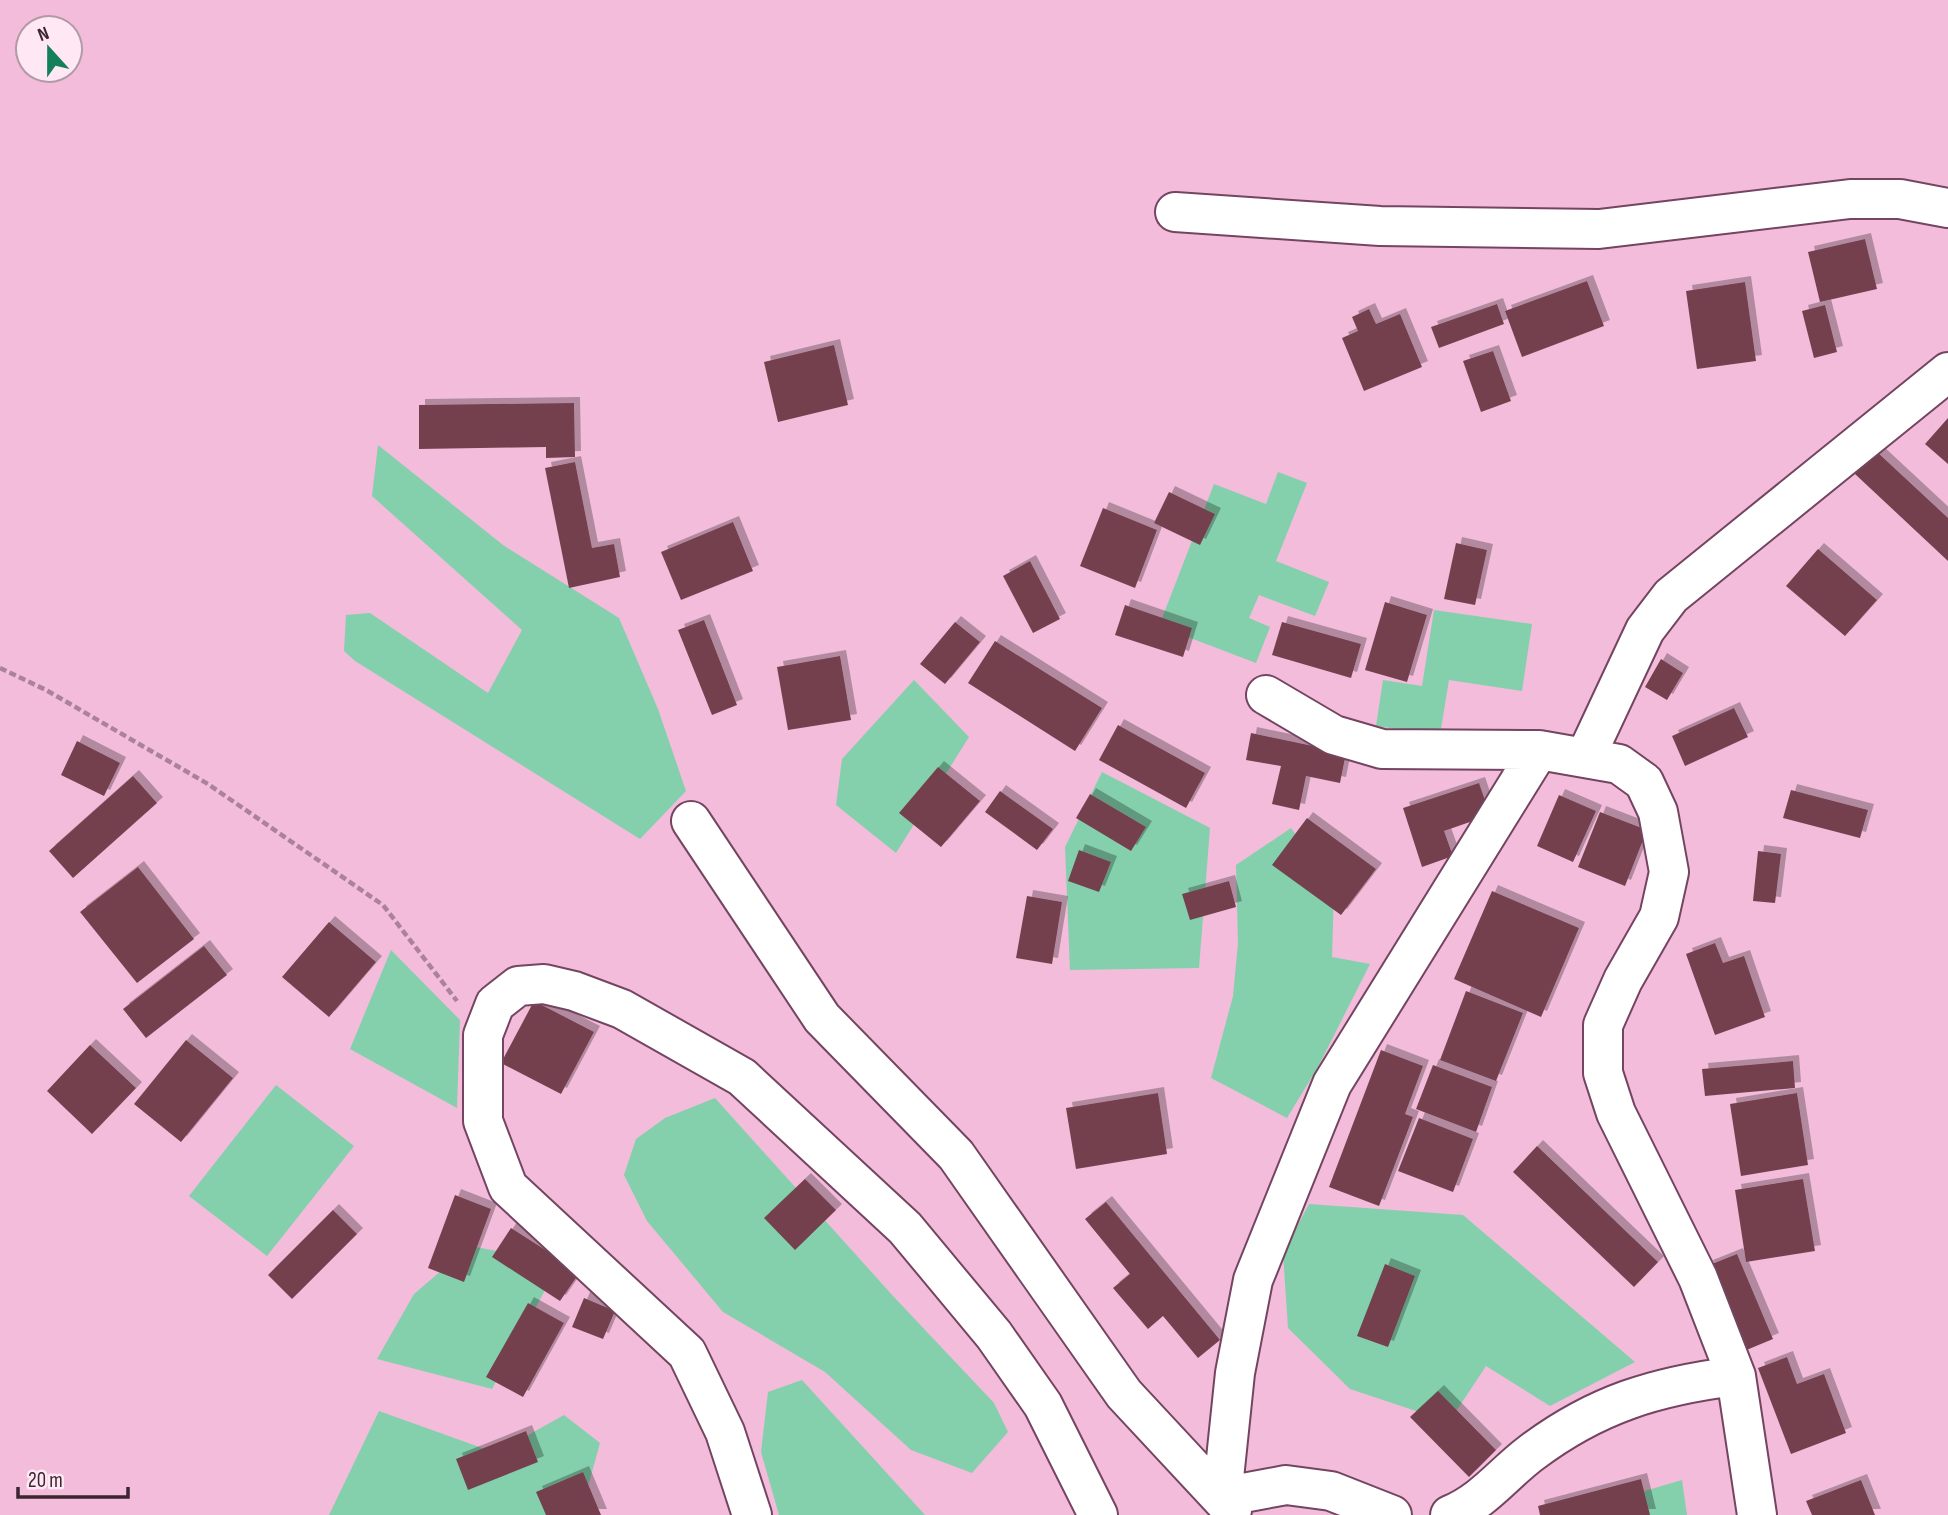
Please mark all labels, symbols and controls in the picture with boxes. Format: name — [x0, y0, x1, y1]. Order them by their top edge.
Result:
north arrow — [14, 14, 84, 84]
text: N — [35, 22, 52, 47]
scale bar — [18, 1456, 128, 1500]
text: 20 m — [28, 1468, 63, 1493]

